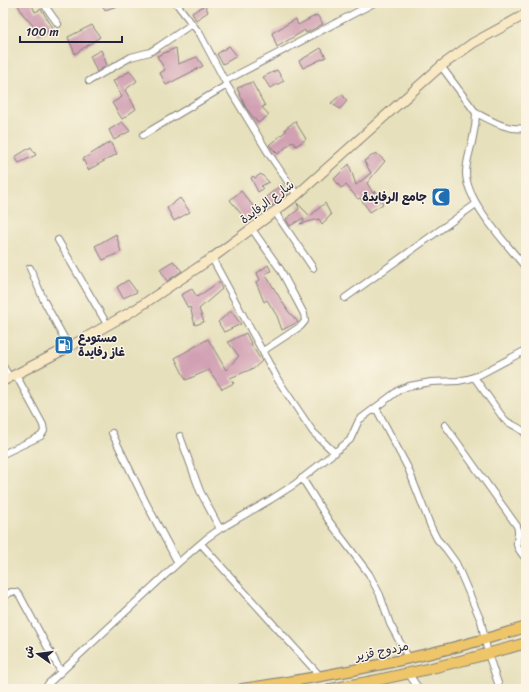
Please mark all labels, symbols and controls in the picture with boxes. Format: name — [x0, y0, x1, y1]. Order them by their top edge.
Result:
scale bar — [20, 18, 122, 44]
text: 100 m — [26, 21, 59, 43]
street label: شارع الرفايدة — [235, 174, 299, 230]
place label: جامع الرفايدة — [362, 186, 427, 208]
mosque icon: جامع الرفايدة — [430, 186, 452, 208]
place label: مستودع غاز رفايدة — [78, 327, 125, 363]
fuel station icon: مستودع غاز رفايدة — [53, 334, 75, 356]
north arrow — [18, 634, 58, 674]
street label: مزدوج قزير — [352, 635, 411, 668]
text: ش — [18, 644, 39, 660]

